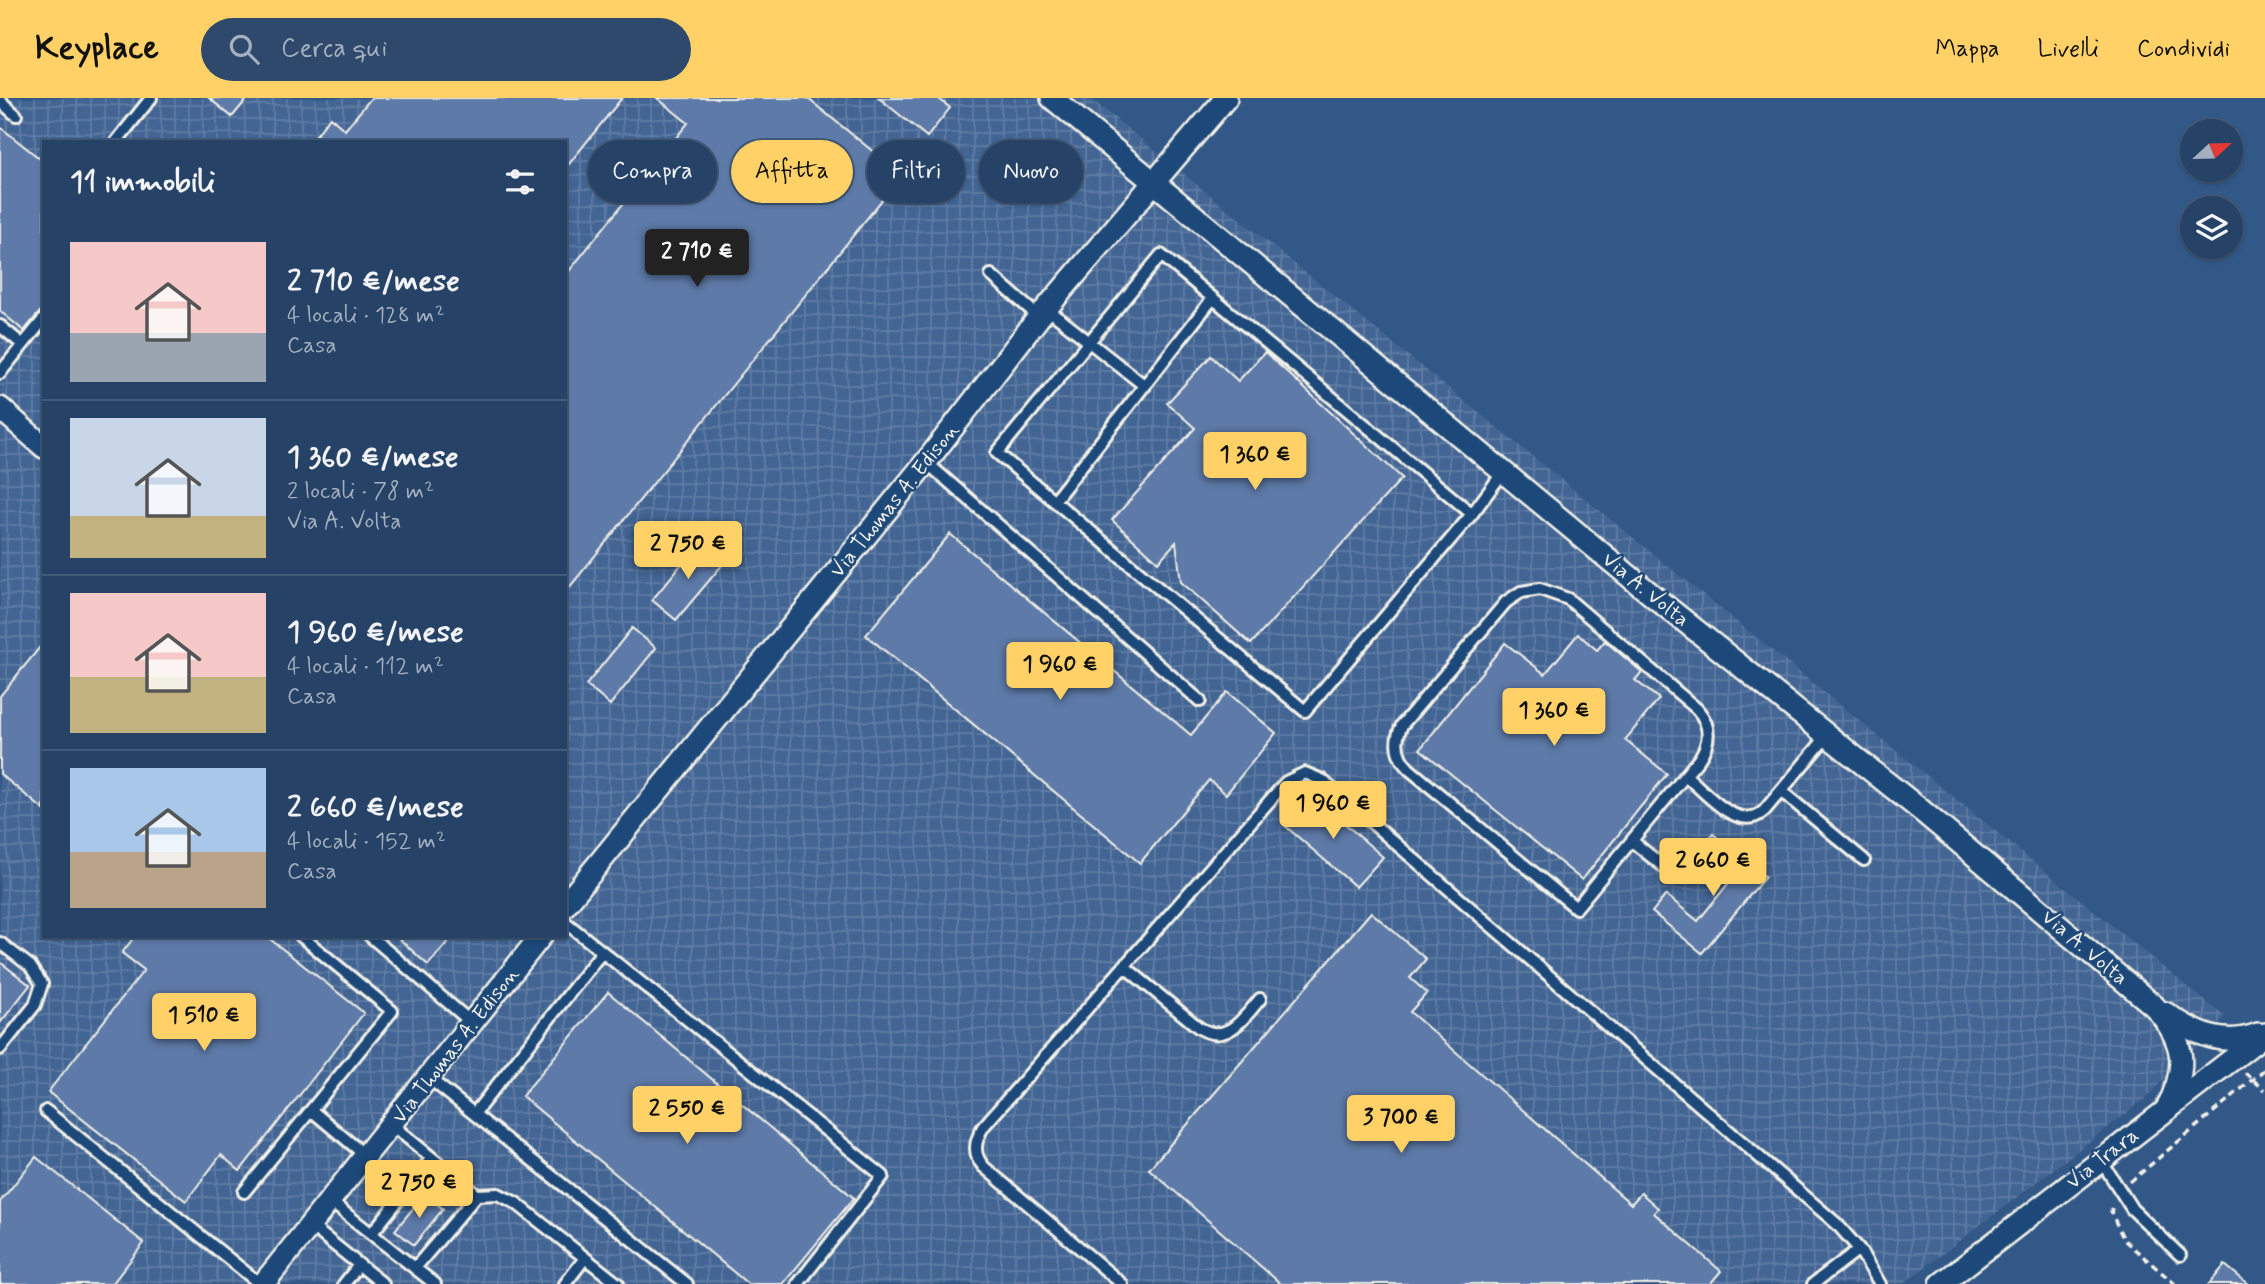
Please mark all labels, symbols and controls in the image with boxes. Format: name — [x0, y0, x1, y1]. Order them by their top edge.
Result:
search box — [201, 18, 691, 81]
text: Keyplace — [35, 27, 159, 71]
icon: search — [225, 30, 263, 68]
text: Cerca qui — [281, 32, 387, 66]
text: Mappa — [1935, 34, 1999, 65]
text: Livelli — [2037, 34, 2099, 65]
text: Condividi — [2137, 34, 2230, 65]
north arrow — [2180, 119, 2244, 182]
map controls — [2180, 119, 2243, 259]
chip: Compra — [588, 140, 717, 203]
chip: Affitta — [731, 140, 853, 203]
chip: Filtri — [867, 140, 965, 203]
chip: Nuovo — [979, 140, 1083, 203]
text: 11 immobili — [70, 163, 215, 202]
icon: filters — [501, 163, 539, 201]
button: layers — [2180, 196, 2243, 259]
pin: 2 710 € — [632, 230, 762, 289]
text: 2 710 € — [661, 237, 733, 267]
text: 2 710 €/mese — [287, 262, 460, 301]
icon: home — [126, 270, 210, 354]
text: 4 locali · 128 m² — [287, 301, 445, 331]
text: Casa — [287, 331, 337, 361]
street label: Via Thomas A. Edison — [824, 417, 966, 584]
pin: 1 360 € — [1190, 432, 1320, 492]
text: 1 360 €/mese — [287, 438, 459, 477]
text: 1 360 € — [1219, 440, 1291, 470]
icon: home — [126, 446, 210, 530]
text: 2 locali · 78 m² — [287, 477, 434, 507]
text: Via A. Volta — [287, 507, 402, 537]
pin: 2 750 € — [623, 522, 753, 581]
text: 2 750 € — [650, 529, 726, 559]
street label: Via A. Volta — [1596, 546, 1695, 634]
text: 1 960 €/mese — [287, 613, 464, 652]
icon: home — [126, 621, 210, 705]
pin: 1 960 € — [995, 642, 1125, 702]
text: 1 960 € — [1022, 650, 1098, 680]
text: 4 locali · 112 m² — [287, 652, 444, 682]
text: Casa — [287, 682, 337, 712]
pin: 1 360 € — [1489, 688, 1619, 748]
text: 1 360 € — [1518, 696, 1590, 726]
pin: 1 960 € — [1268, 782, 1398, 841]
text: 2 660 €/mese — [287, 788, 464, 827]
text: 1 960 € — [1295, 789, 1371, 819]
icon: home — [126, 796, 210, 880]
text: 4 locali · 152 m² — [287, 827, 446, 857]
pin: 2 660 € — [1648, 838, 1778, 898]
text: 2 660 € — [1675, 846, 1751, 876]
text: Casa — [287, 857, 337, 887]
street label: Via A. Volta — [2035, 903, 2133, 992]
street label: Via Thomas A. Edison — [386, 961, 526, 1130]
pin: 1 510 € — [139, 993, 269, 1053]
text: 1 510 € — [168, 1001, 240, 1031]
pin: 2 550 € — [622, 1086, 752, 1146]
text: 2 550 € — [649, 1094, 725, 1124]
pin: 3 700 € — [1336, 1096, 1466, 1155]
text: 3 700 € — [1363, 1103, 1439, 1133]
street label: Via Trara — [2061, 1122, 2145, 1196]
pin: 2 750 € — [354, 1160, 484, 1220]
text: 2 750 € — [381, 1168, 457, 1198]

